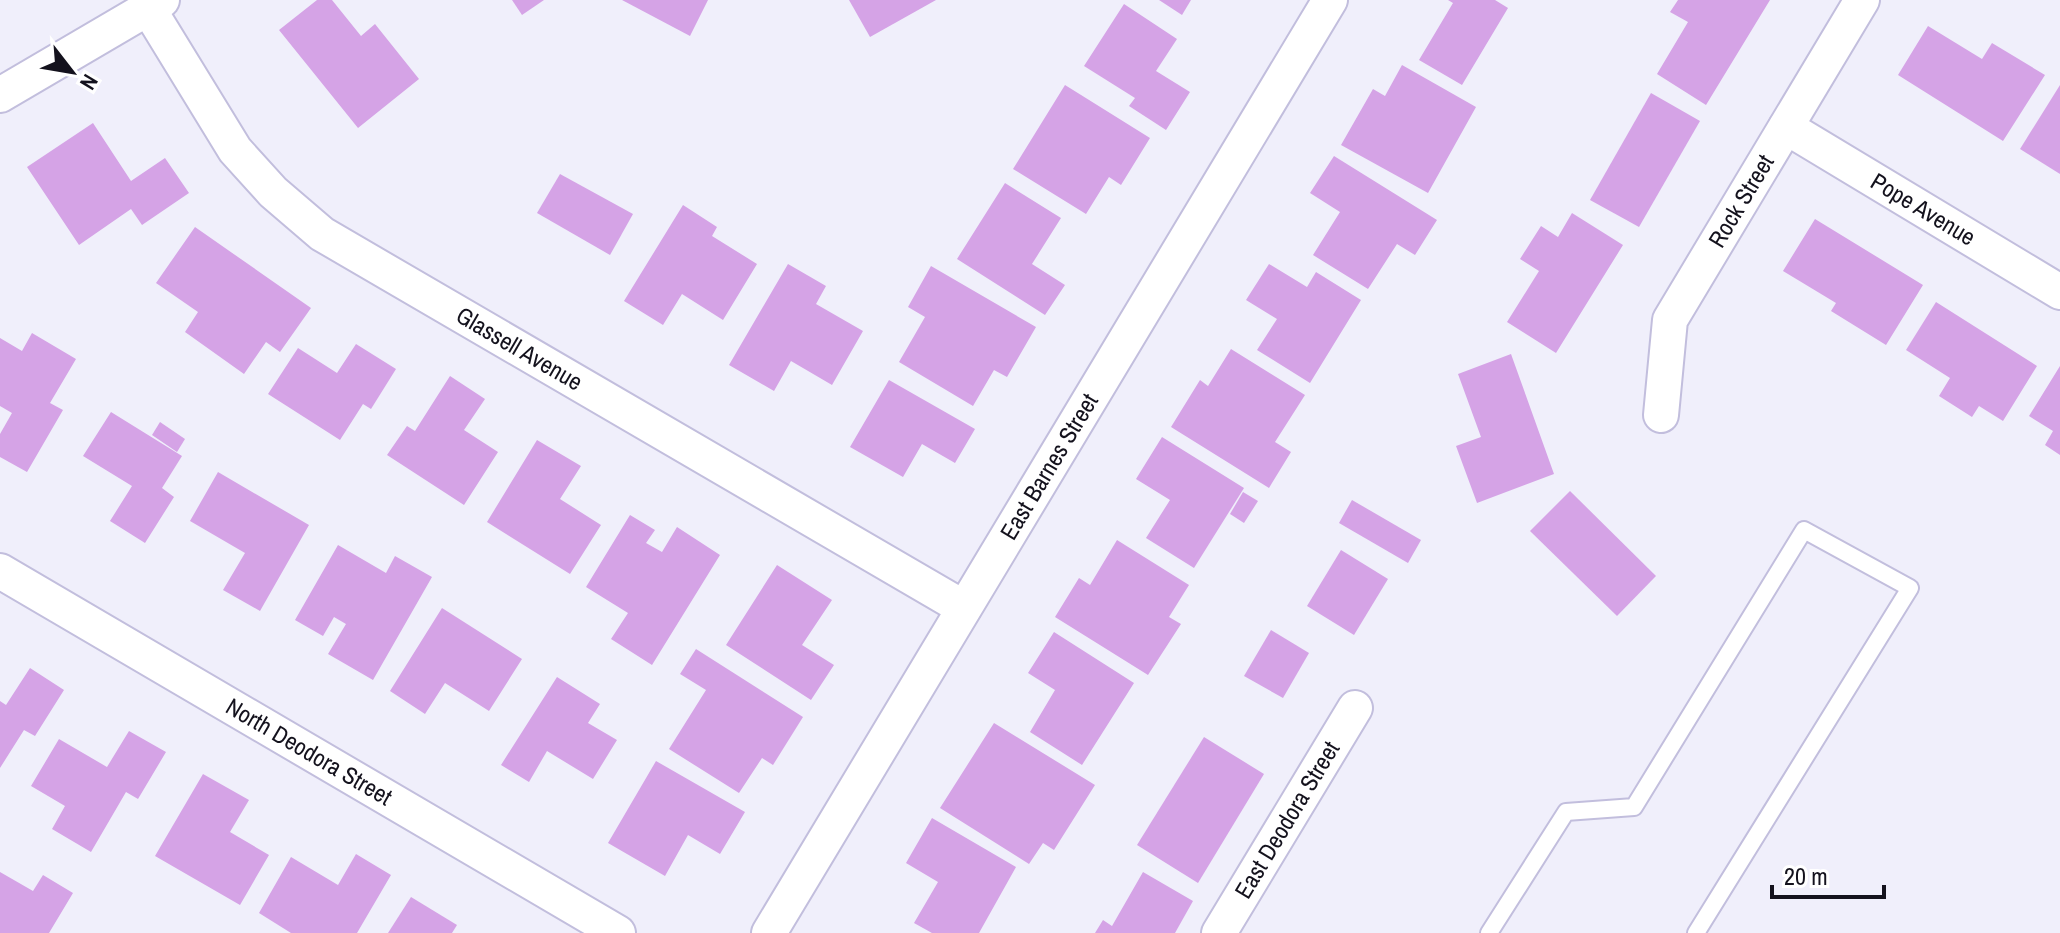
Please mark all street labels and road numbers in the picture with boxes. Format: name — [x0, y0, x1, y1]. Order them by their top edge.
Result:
street label: Rock Street — [1700, 148, 1781, 253]
street label: Pope Avenue — [1865, 165, 1982, 253]
street label: Glassell Avenue — [451, 299, 589, 397]
street label: East Barnes Street — [992, 387, 1105, 545]
street label: North Deodora Street — [221, 690, 399, 812]
street label: East Deodora Street — [1227, 734, 1347, 904]

